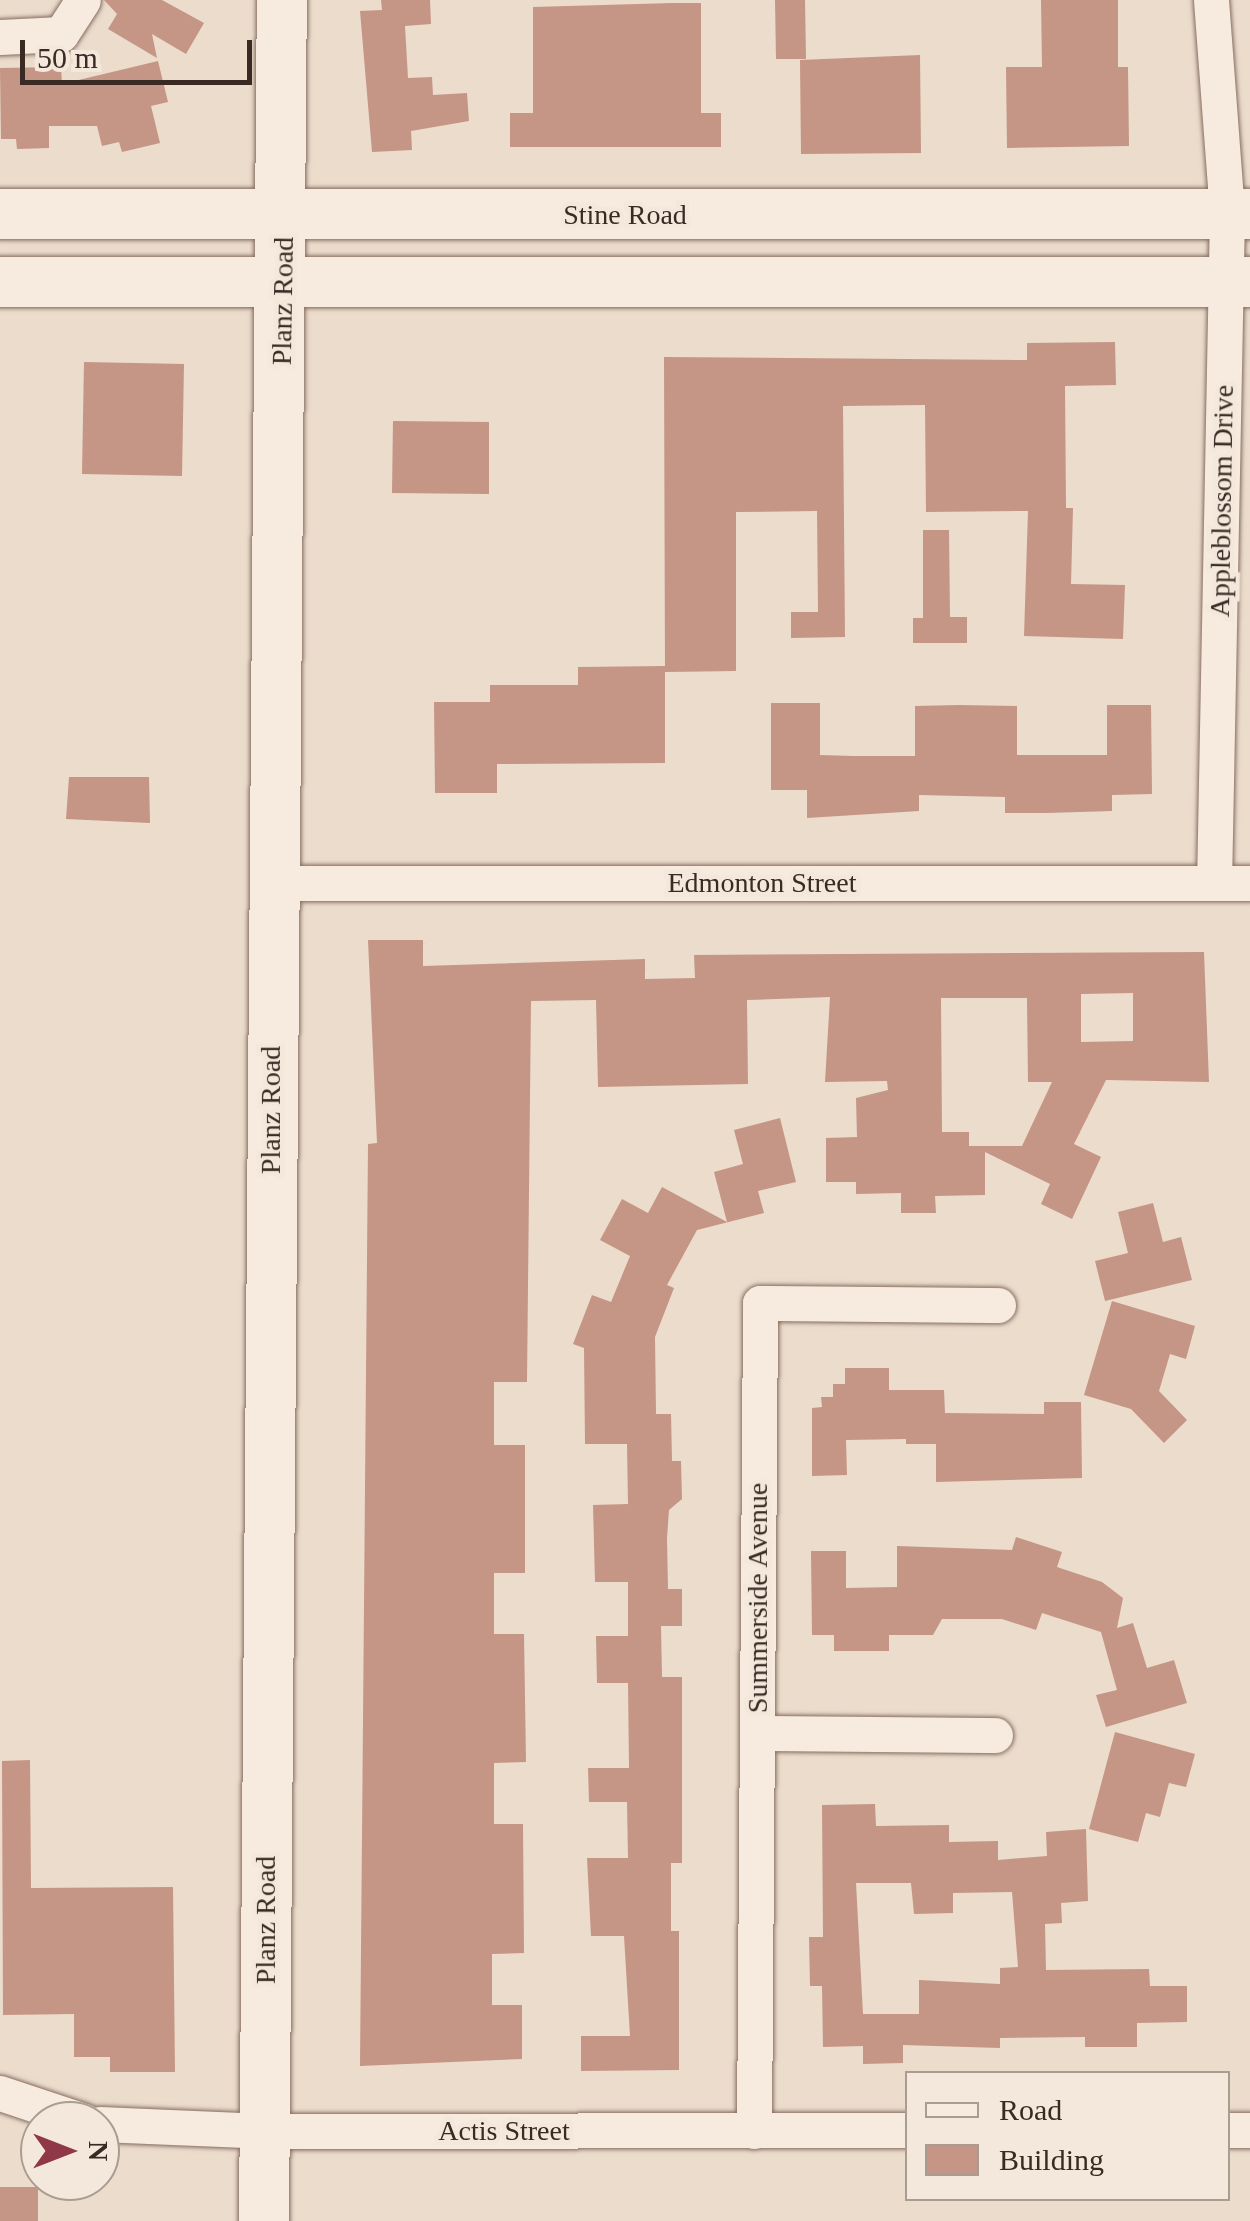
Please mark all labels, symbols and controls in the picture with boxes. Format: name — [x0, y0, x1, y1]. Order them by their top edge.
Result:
scale bar — [25, 20, 258, 82]
text: 50 m — [37, 41, 98, 74]
street label: Stine Road — [563, 198, 687, 232]
street label: Planz Road — [265, 237, 301, 365]
street label: Appleblossom Drive — [1203, 384, 1241, 618]
street label: Edmonton Street — [668, 866, 856, 900]
street label: Planz Road — [254, 1046, 288, 1174]
street label: Summerside Avenue — [741, 1482, 775, 1714]
street label: Planz Road — [249, 1856, 283, 1984]
legend — [905, 2071, 1230, 2201]
text: Road — [999, 2093, 1062, 2126]
north arrow — [20, 2101, 120, 2201]
street label: Actis Street — [438, 2114, 570, 2148]
text: N — [83, 2141, 114, 2161]
text: Building — [999, 2143, 1104, 2176]

